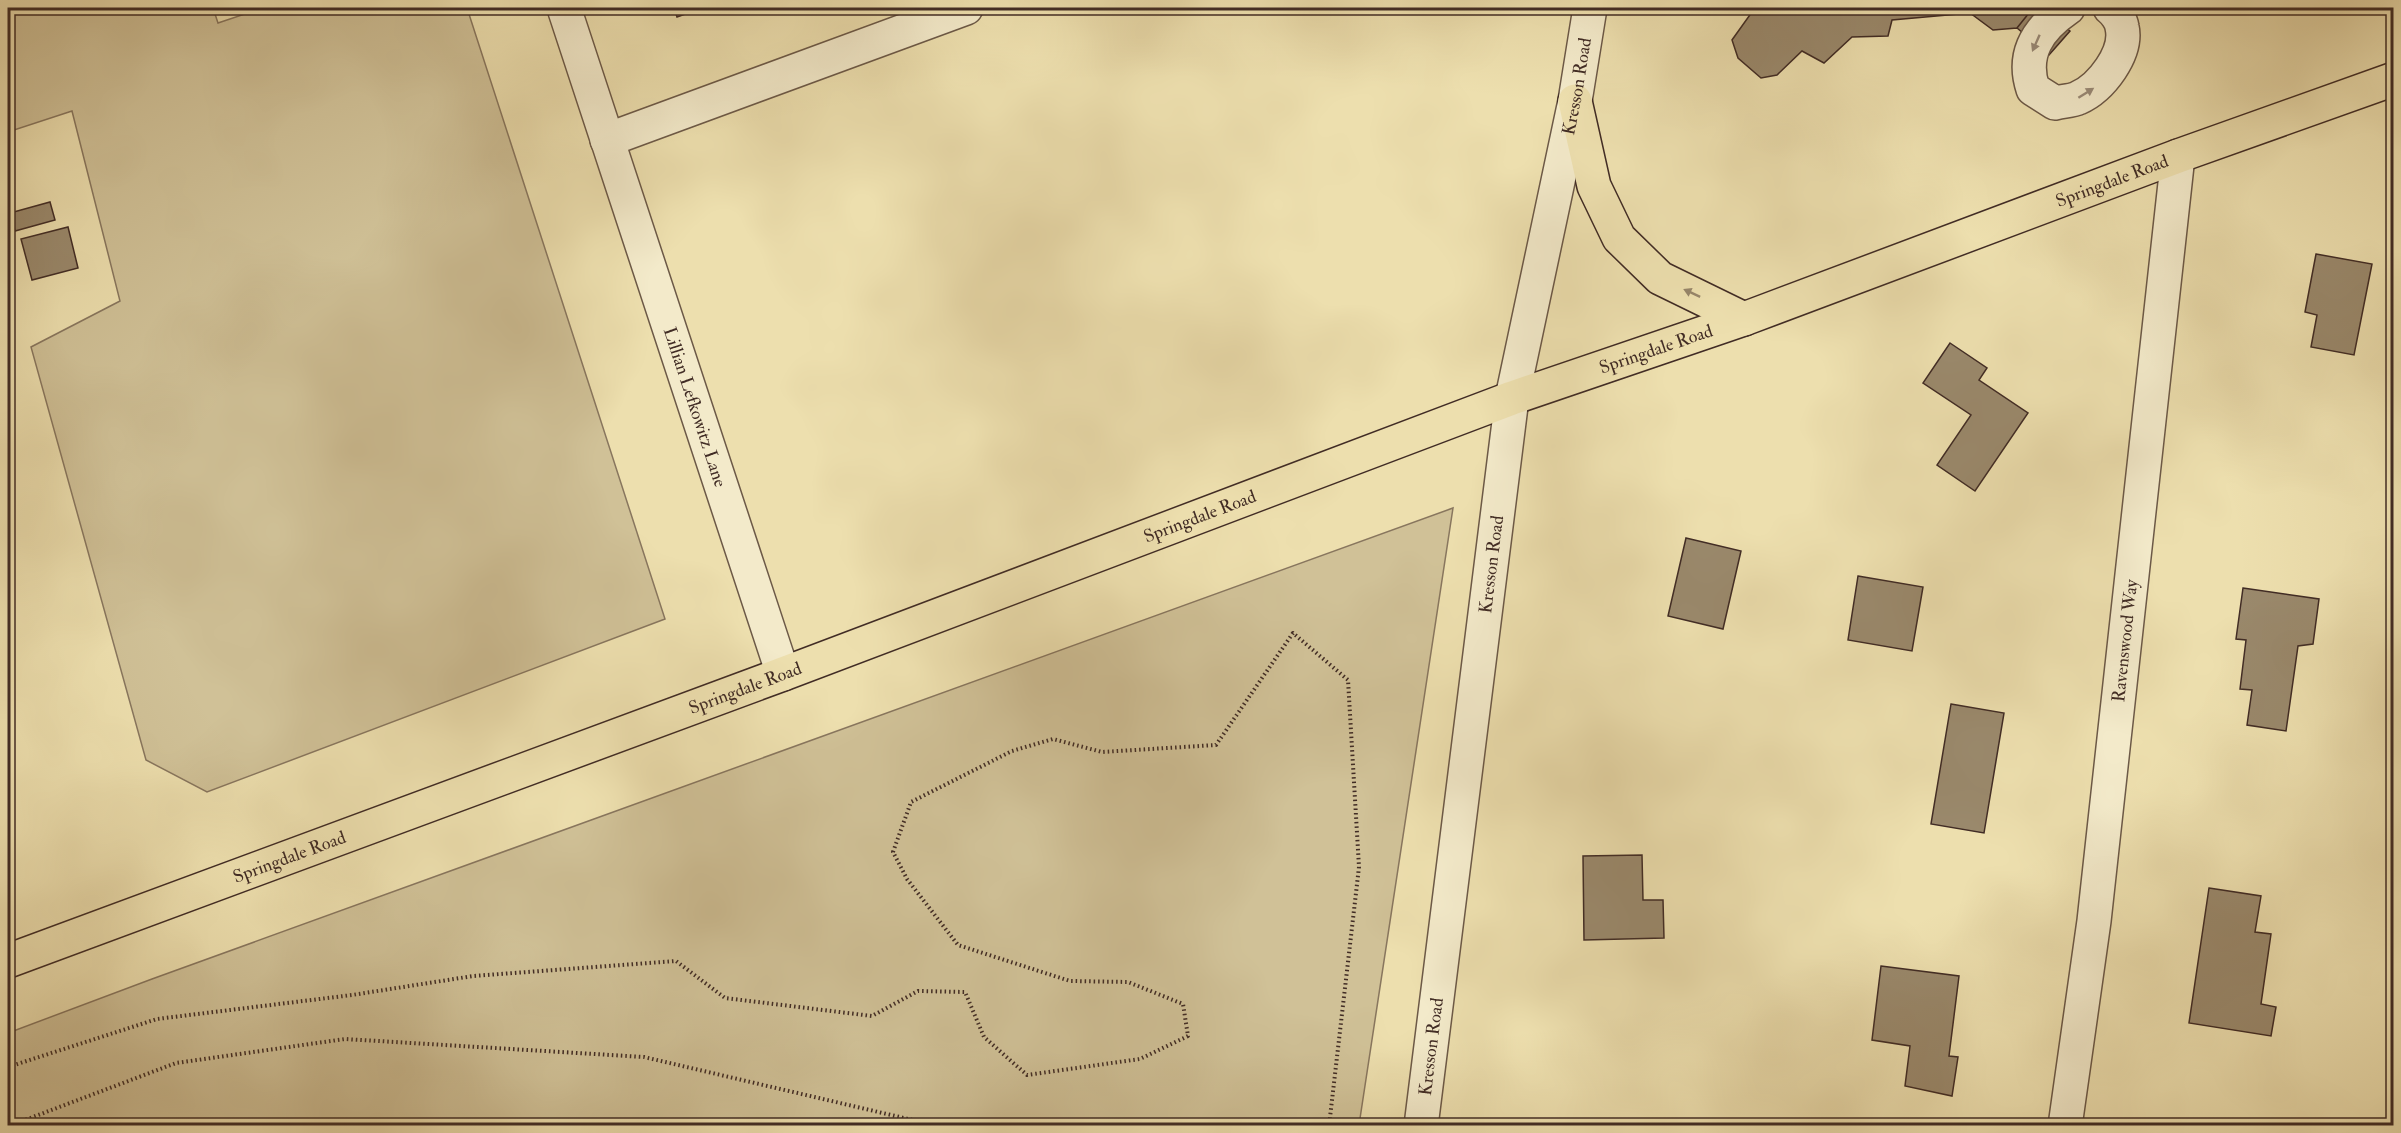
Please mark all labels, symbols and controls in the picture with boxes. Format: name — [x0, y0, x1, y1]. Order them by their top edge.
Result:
one-way arrow — [2031, 34, 2041, 52]
street label: Kresson Road — [1557, 36, 1597, 137]
one-way arrow — [2078, 87, 2094, 98]
street label: Springdale Road — [2052, 149, 2172, 212]
one-way arrow — [1684, 288, 1701, 297]
street label: Springdale Road — [1596, 319, 1716, 379]
street label: Lillian Lefkowitz Lane — [658, 324, 732, 490]
street label: Springdale Road — [1140, 484, 1259, 548]
street label: Kresson Road — [1474, 514, 1509, 615]
street label: Ravenswood Way — [2107, 577, 2143, 703]
street label: Springdale Road — [686, 657, 805, 719]
street label: Springdale Road — [230, 825, 349, 888]
street label: Kresson Road — [1413, 996, 1448, 1097]

